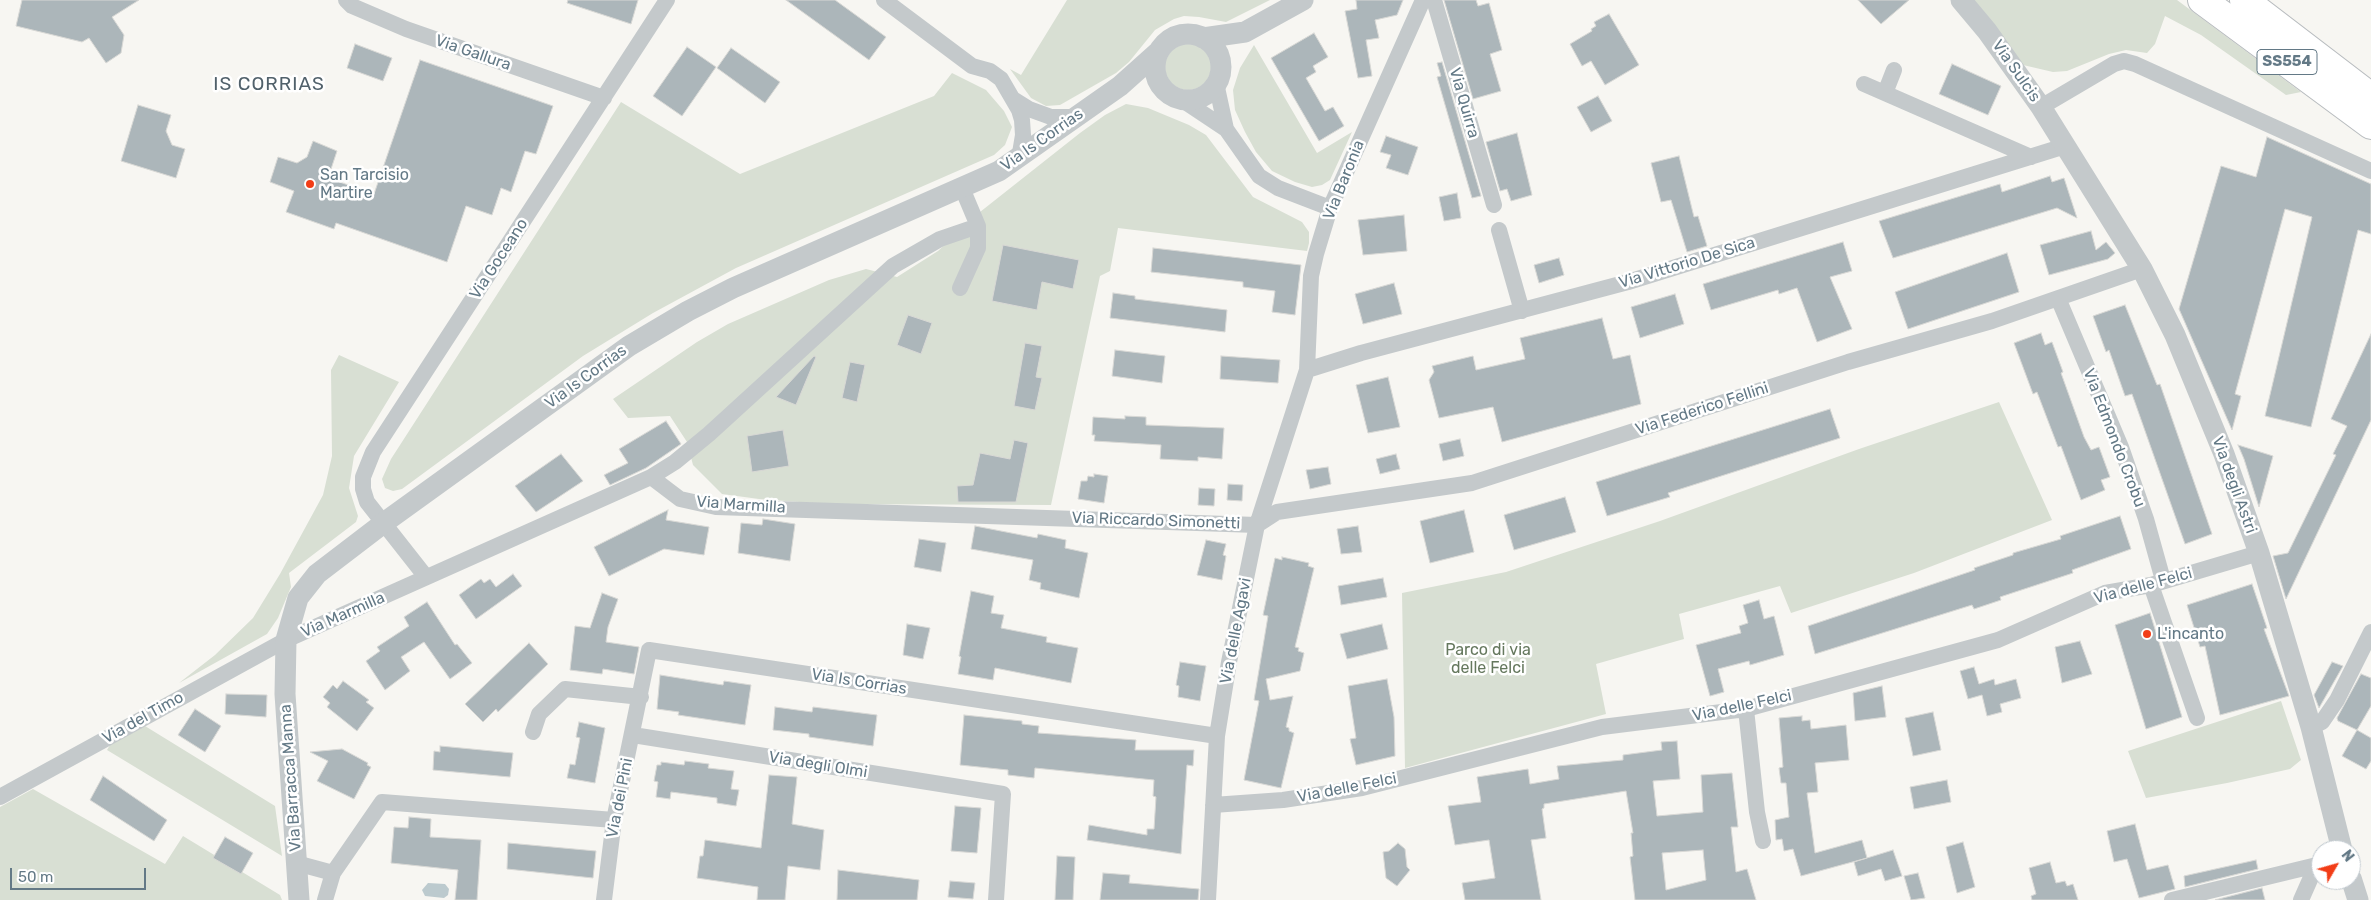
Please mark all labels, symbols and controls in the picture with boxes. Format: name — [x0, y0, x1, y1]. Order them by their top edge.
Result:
street label: Via Gallura — [433, 31, 513, 75]
street label: Via Sulcis — [1988, 36, 2044, 106]
road number: SS554 — [2257, 50, 2317, 74]
street label: Via Quirra — [1445, 66, 1483, 140]
district label: IS CORRIAS — [212, 74, 326, 96]
street label: Via Is Corrias — [997, 104, 1087, 176]
street label: Via Baronia — [1319, 137, 1369, 223]
place label: San Tarcisio Martire — [320, 165, 409, 203]
marker: San Tarcisio Martire — [304, 178, 316, 190]
street label: Via Goceano — [466, 215, 532, 303]
street label: Via Vittorio De Sica — [1617, 233, 1757, 293]
street label: Via Is Corrias — [541, 341, 631, 413]
street label: Via Edmondo Crobu — [2079, 366, 2149, 510]
street label: Via Federico Fellini — [1633, 378, 1771, 440]
street label: Via degli Astri — [2208, 434, 2260, 536]
street label: Via Marmilla — [696, 492, 786, 518]
street label: Via Riccardo Simonetti — [1071, 508, 1241, 534]
street label: Via delle Felci — [2092, 564, 2194, 608]
street label: Via delle Agavi — [1216, 576, 1256, 686]
street label: Via Marmilla — [298, 588, 388, 642]
place label: L'incanto — [2157, 624, 2224, 644]
marker: L'incanto — [2141, 628, 2153, 640]
park label: Parco di via delle Felci — [1445, 640, 1531, 678]
street label: Via Is Corrias — [810, 665, 908, 699]
street label: Via delle Felci — [1691, 686, 1793, 726]
street label: Via del Timo — [99, 688, 187, 748]
street label: Via Barracca Manna — [276, 704, 306, 852]
street label: Via degli Olmi — [767, 748, 869, 782]
street label: Via dei Pini — [603, 756, 637, 840]
street label: Via delle Felci — [1296, 769, 1398, 807]
north arrow — [2311, 840, 2361, 890]
text: N — [2338, 847, 2357, 865]
scale bar — [12, 858, 149, 890]
text: 50 m — [18, 868, 53, 886]

